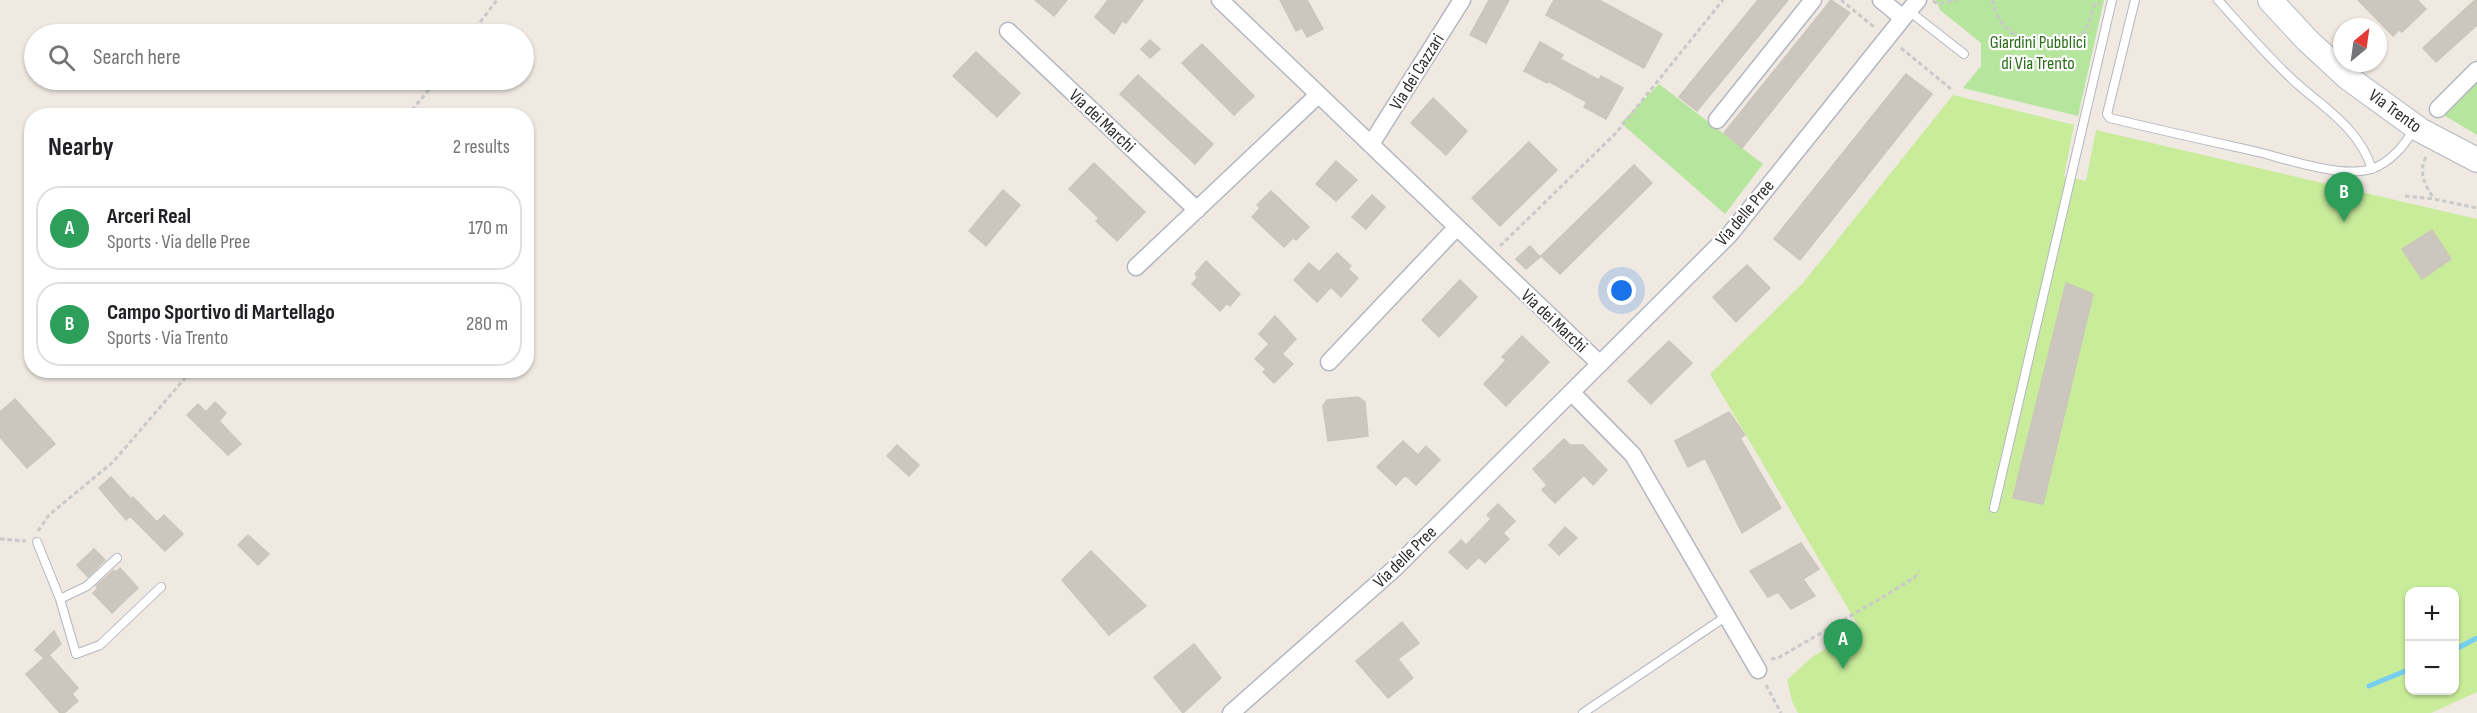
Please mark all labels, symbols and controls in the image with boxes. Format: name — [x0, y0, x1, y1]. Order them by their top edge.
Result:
north arrow — [2333, 18, 2387, 72]
search box — [24, 24, 534, 90]
street label: Via dei Cazzari — [1385, 30, 1449, 114]
park label: Giardini Pubblici di Via Trento — [1990, 32, 2086, 74]
icon: search — [45, 41, 78, 74]
text: Search here — [93, 44, 180, 71]
street label: Via dei Marchi — [1065, 85, 1139, 157]
street label: Via Trento — [2365, 85, 2425, 137]
text: Nearby — [48, 132, 114, 163]
text: 2 results — [453, 135, 510, 159]
pin: B — [2324, 172, 2364, 222]
street label: Via delle Pree — [1711, 176, 1779, 250]
text: Arceri Real — [107, 203, 191, 230]
text: A — [65, 216, 74, 240]
text: 170 m — [468, 216, 508, 240]
text: Sports · Via delle Pree — [107, 230, 250, 254]
your location — [1607, 276, 1636, 305]
street label: Via dei Marchi — [1517, 285, 1591, 357]
text: Campo Sportivo di Martellago — [107, 299, 335, 326]
text: B — [65, 312, 74, 336]
text: 280 m — [466, 312, 508, 336]
text: Sports · Via Trento — [107, 326, 228, 350]
street label: Via delle Pree — [1369, 522, 1441, 592]
map controls — [2405, 587, 2459, 695]
button: + — [2405, 587, 2459, 641]
pin: A — [1824, 620, 1862, 669]
button: − — [2405, 641, 2459, 695]

